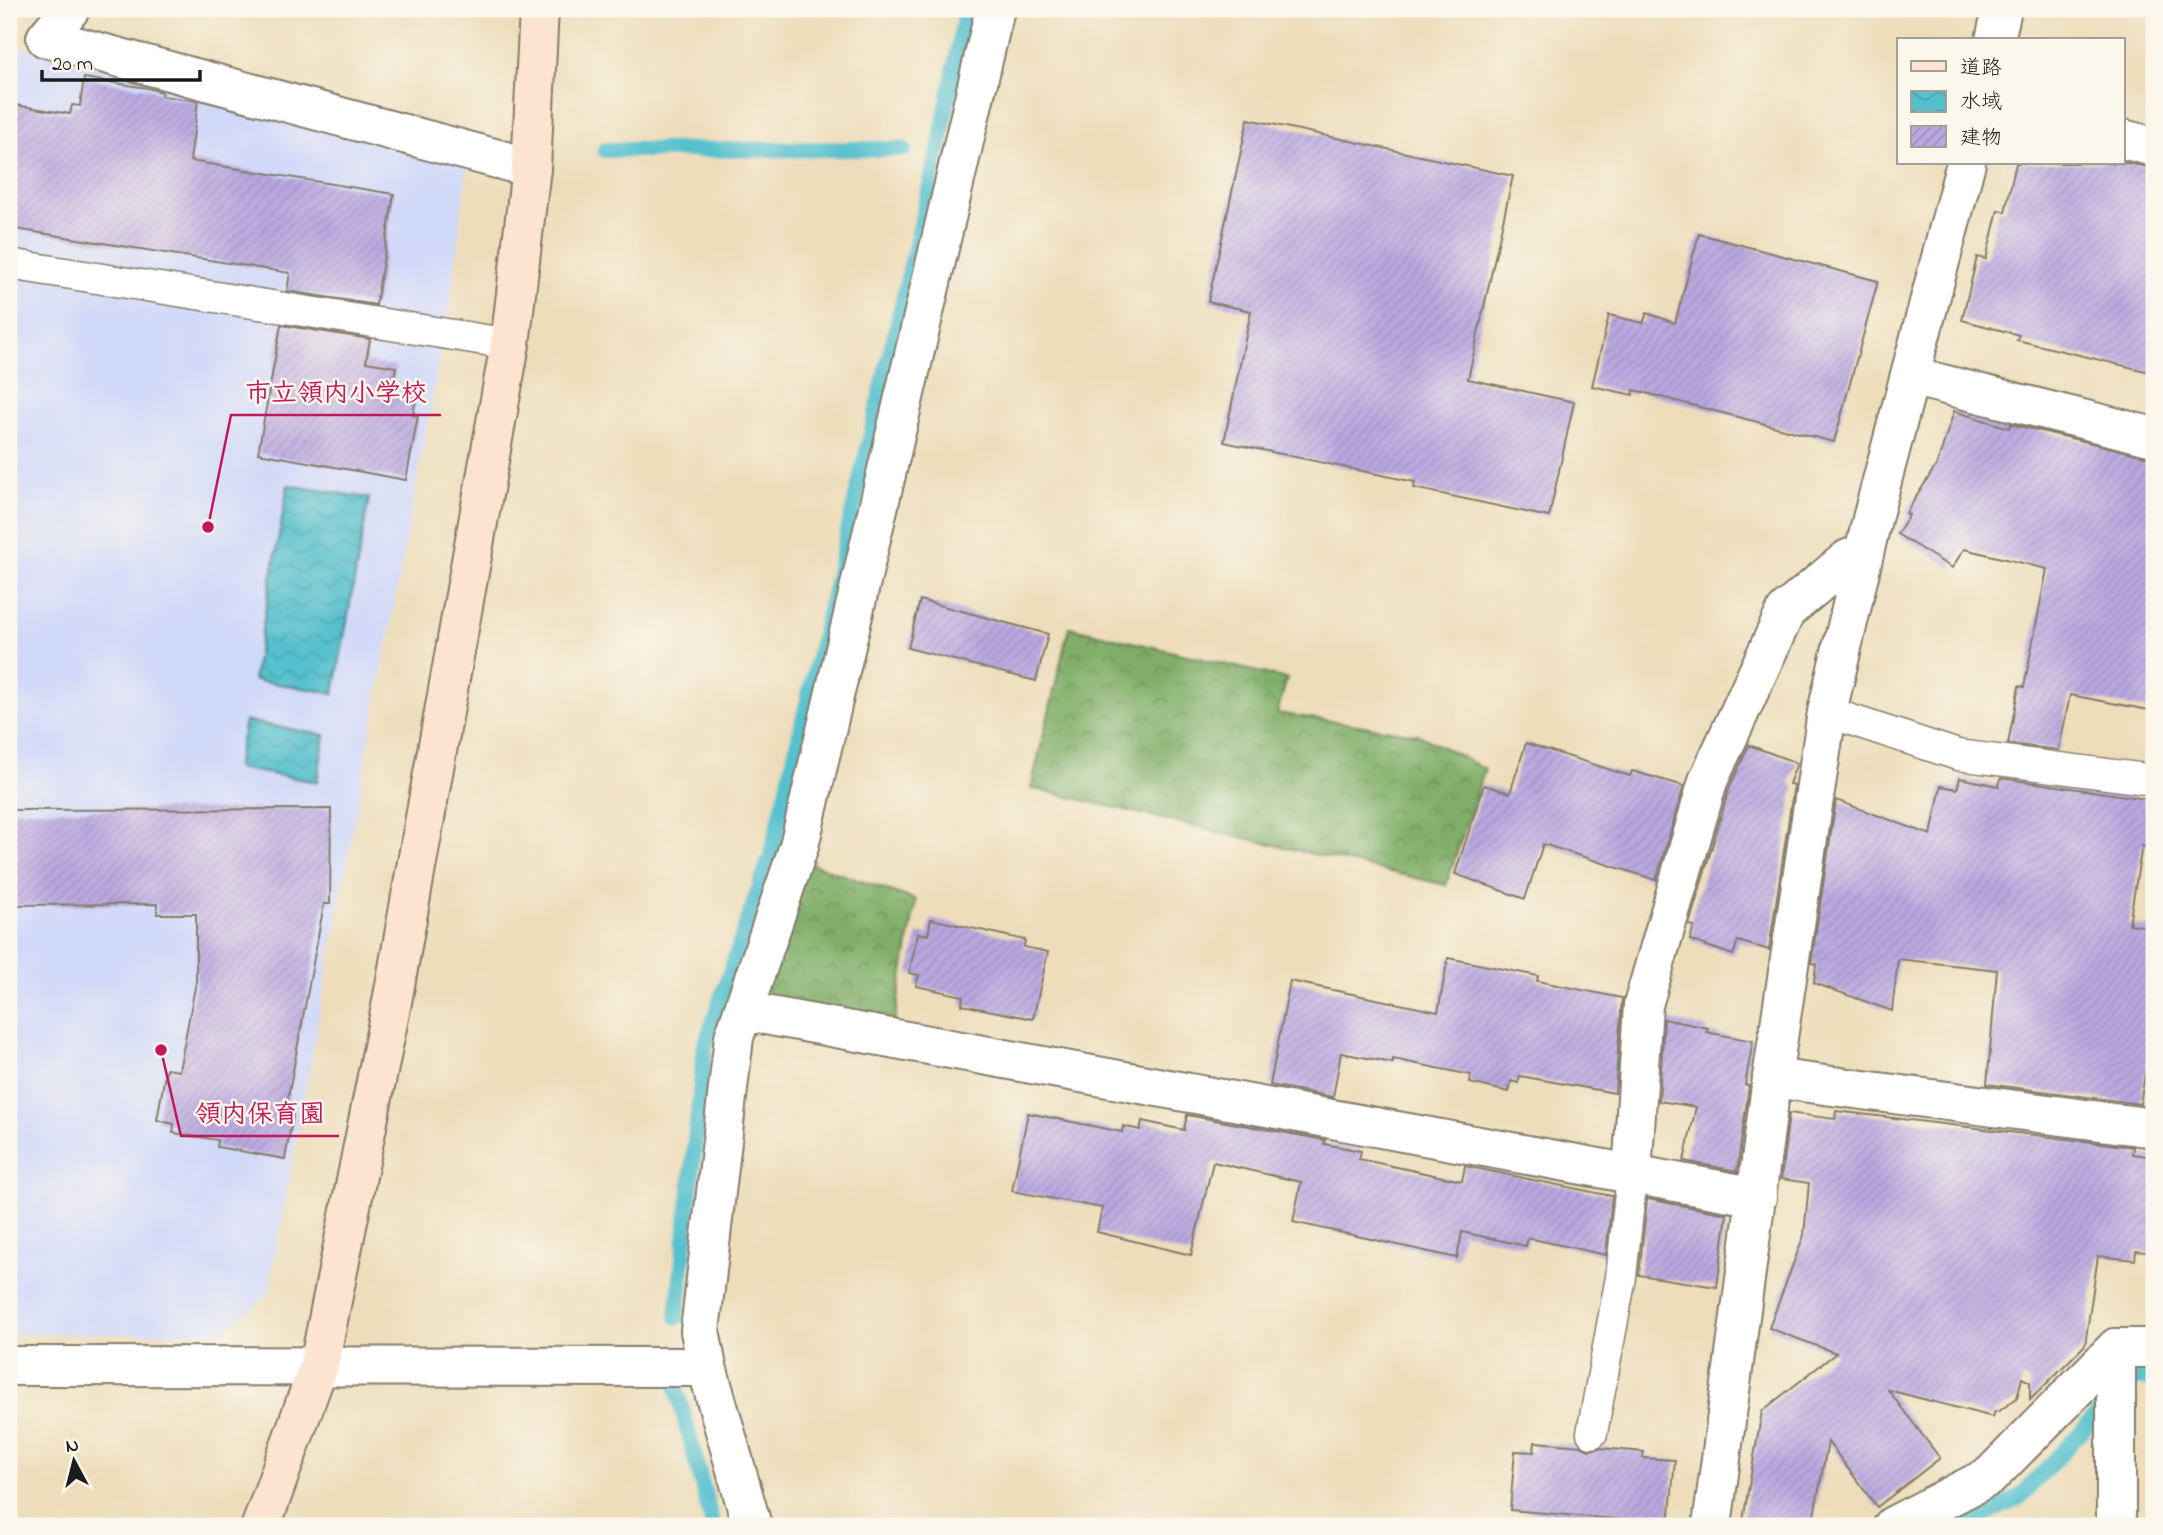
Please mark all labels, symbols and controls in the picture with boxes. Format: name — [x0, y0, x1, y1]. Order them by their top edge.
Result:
scale bar — [42, 38, 200, 82]
legend — [1897, 38, 2124, 164]
text: 20 m — [52, 50, 93, 80]
text: 道路 — [1960, 54, 2002, 84]
text: 水域 — [1960, 88, 2002, 118]
text: 建物 — [1960, 124, 2002, 154]
callout: 市立領内小学校 — [231, 368, 441, 415]
text: 市立領内小学校 — [245, 376, 427, 414]
callout: 領内保育園 — [181, 1089, 339, 1136]
text: 領内保育園 — [195, 1097, 325, 1135]
north arrow — [38, 1426, 108, 1496]
text: N — [64, 1432, 80, 1461]

